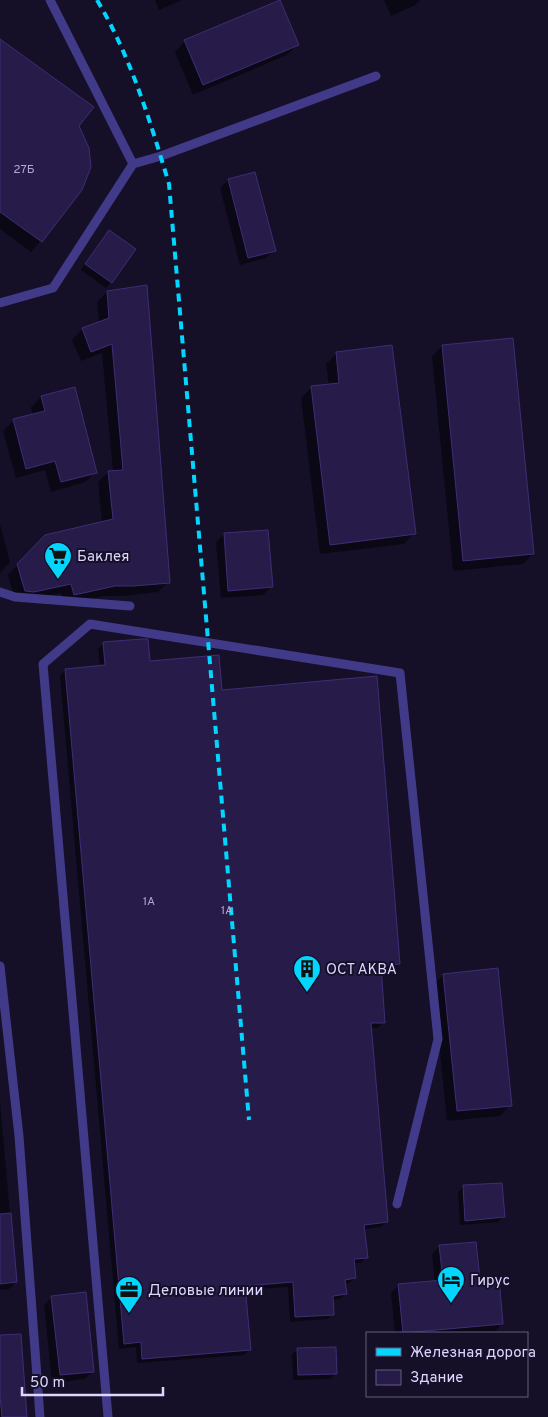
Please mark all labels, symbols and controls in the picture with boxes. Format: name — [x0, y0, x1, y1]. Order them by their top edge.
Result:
house number: 27Б — [13, 162, 35, 178]
supermarket icon: Баклея — [43, 541, 73, 580]
place label: Баклея — [77, 548, 129, 567]
house number: 1А — [143, 894, 155, 910]
house number: 1А — [221, 903, 233, 919]
building icon: ОСТ АКВА — [292, 954, 322, 993]
place label: ОСТ АКВА — [326, 961, 397, 980]
hotel icon: Гирус — [436, 1265, 466, 1304]
place label: Гирус — [470, 1272, 510, 1291]
office icon: Деловые линии — [114, 1275, 144, 1314]
place label: Деловые линии — [148, 1282, 263, 1301]
legend — [366, 1332, 528, 1397]
text: Железная дорога — [410, 1344, 536, 1363]
scale bar — [22, 1364, 164, 1396]
text: Здание — [410, 1369, 463, 1388]
text: 50 m — [30, 1374, 65, 1393]

